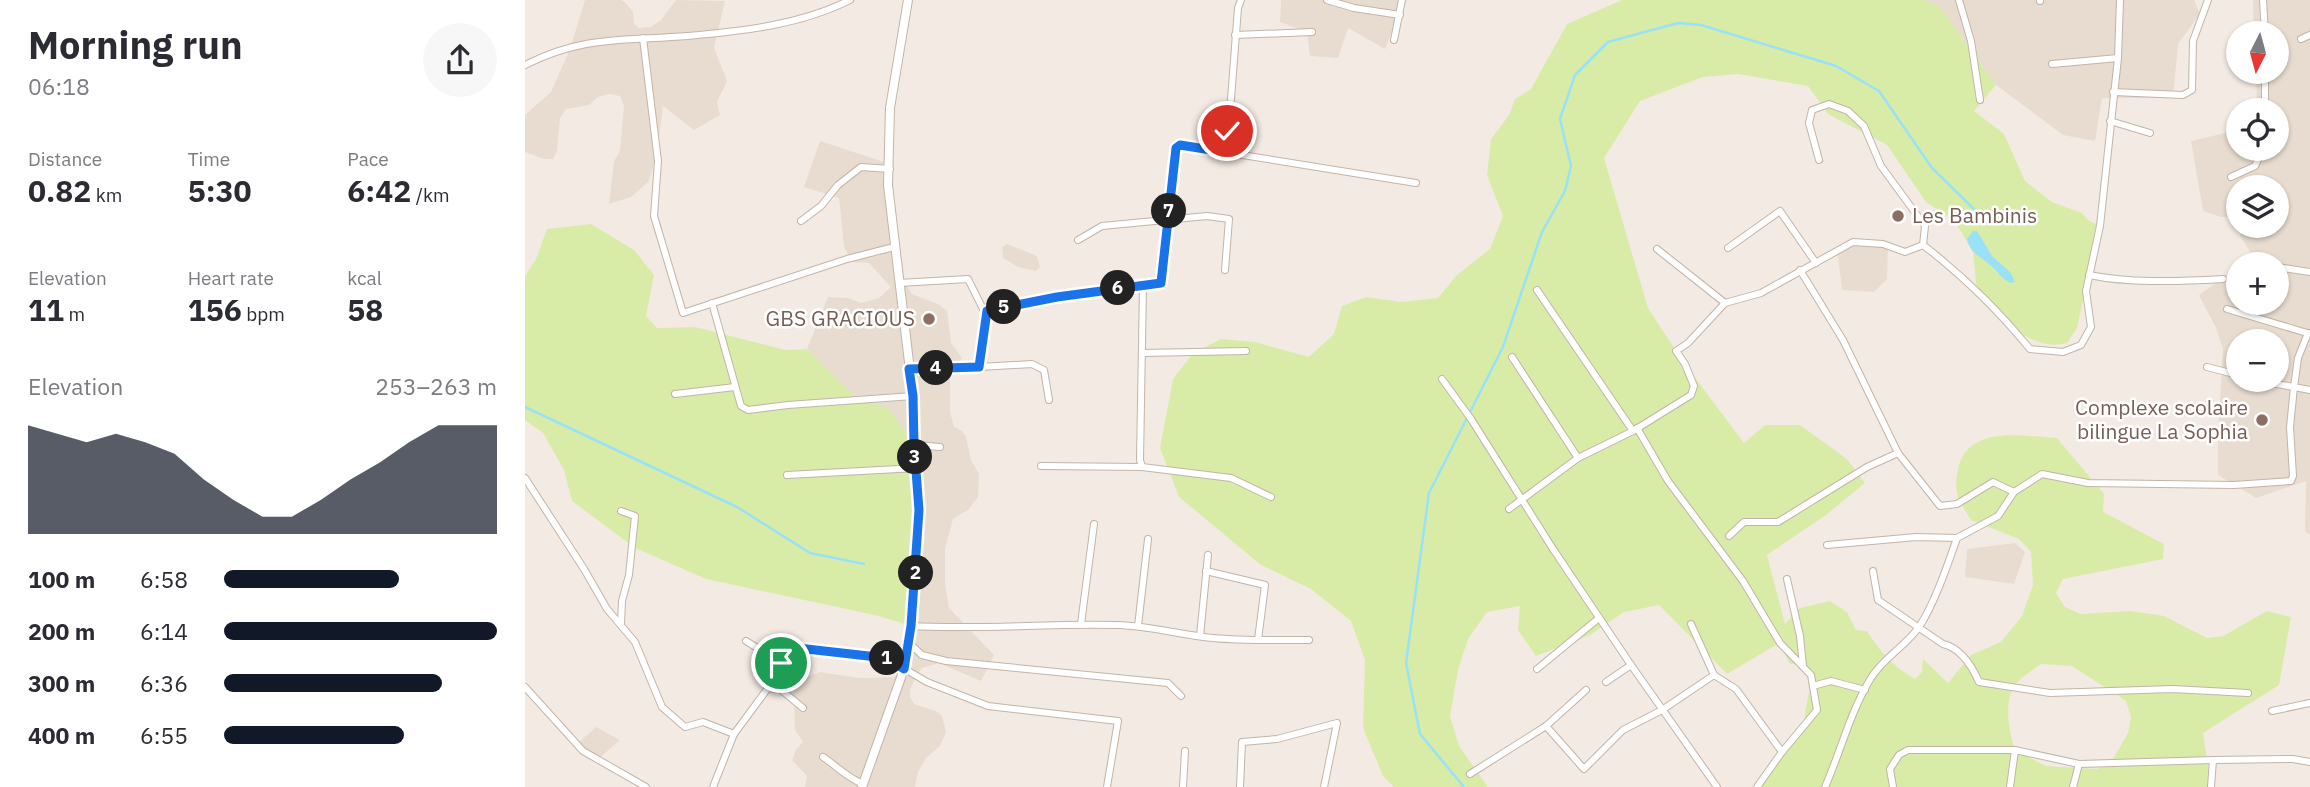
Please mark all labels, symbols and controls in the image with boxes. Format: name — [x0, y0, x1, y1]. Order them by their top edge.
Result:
text: Morning run — [28, 20, 243, 69]
north arrow — [2226, 21, 2289, 84]
map controls — [2226, 21, 2289, 392]
button: share — [423, 23, 497, 97]
text: 06:18 — [28, 71, 90, 101]
button: locate — [2226, 98, 2289, 161]
pin — [1197, 101, 1257, 161]
icon: check — [1208, 112, 1246, 150]
text: Distance — [28, 147, 102, 171]
text: Time — [188, 147, 230, 171]
text: Pace — [347, 147, 389, 171]
text: 0.82 — [28, 171, 91, 210]
text: 5:30 — [188, 171, 252, 210]
text: 6:42 — [347, 171, 411, 210]
button: layers — [2226, 175, 2289, 238]
text: km — [91, 183, 122, 207]
text: /km — [411, 183, 450, 207]
pin: 7 — [1151, 194, 1187, 228]
text: 7 — [1163, 198, 1174, 222]
place label: Les Bambinis — [1912, 201, 2037, 229]
marker: Les Bambinis — [1890, 208, 1906, 224]
button: + — [2226, 252, 2289, 315]
text: Elevation — [28, 266, 107, 290]
text: Heart rate — [188, 266, 274, 290]
text: kcal — [347, 266, 382, 290]
pin: 6 — [1101, 270, 1135, 306]
text: 6 — [1112, 275, 1123, 299]
text: 11 — [28, 290, 64, 329]
text: 156 — [188, 290, 242, 329]
text: 58 — [347, 290, 383, 329]
pin: 5 — [987, 290, 1021, 324]
text: 5 — [998, 294, 1009, 318]
text: m — [64, 302, 85, 326]
text: bpm — [242, 302, 285, 326]
place label: GBS GRACIOUS — [766, 304, 915, 332]
marker: GBS GRACIOUS — [921, 311, 937, 327]
button: − — [2226, 329, 2289, 392]
pin: 4 — [919, 350, 953, 386]
text: 4 — [930, 355, 941, 379]
text: Elevation — [28, 371, 123, 401]
text: 253–263 m — [375, 371, 497, 401]
place label: Complexe scolaire bilingue La Sophia — [2075, 393, 2248, 445]
marker: Complexe scolaire bilingue La Sophia — [2254, 412, 2270, 428]
pin: 3 — [897, 440, 933, 475]
text: 3 — [909, 444, 920, 468]
pin: 2 — [899, 556, 933, 590]
text: 2 — [910, 560, 921, 584]
text: 100 m — [28, 564, 95, 594]
text: 6:58 — [140, 564, 188, 594]
text: 200 m — [28, 616, 95, 646]
text: 6:14 — [140, 616, 188, 646]
pin — [751, 633, 811, 693]
pin: 1 — [869, 640, 905, 676]
icon: arrive — [762, 644, 800, 682]
text: 1 — [881, 645, 892, 669]
text: 300 m — [28, 668, 95, 698]
text: 6:36 — [140, 668, 188, 698]
text: 400 m — [28, 720, 95, 750]
text: 6:55 — [140, 720, 188, 750]

